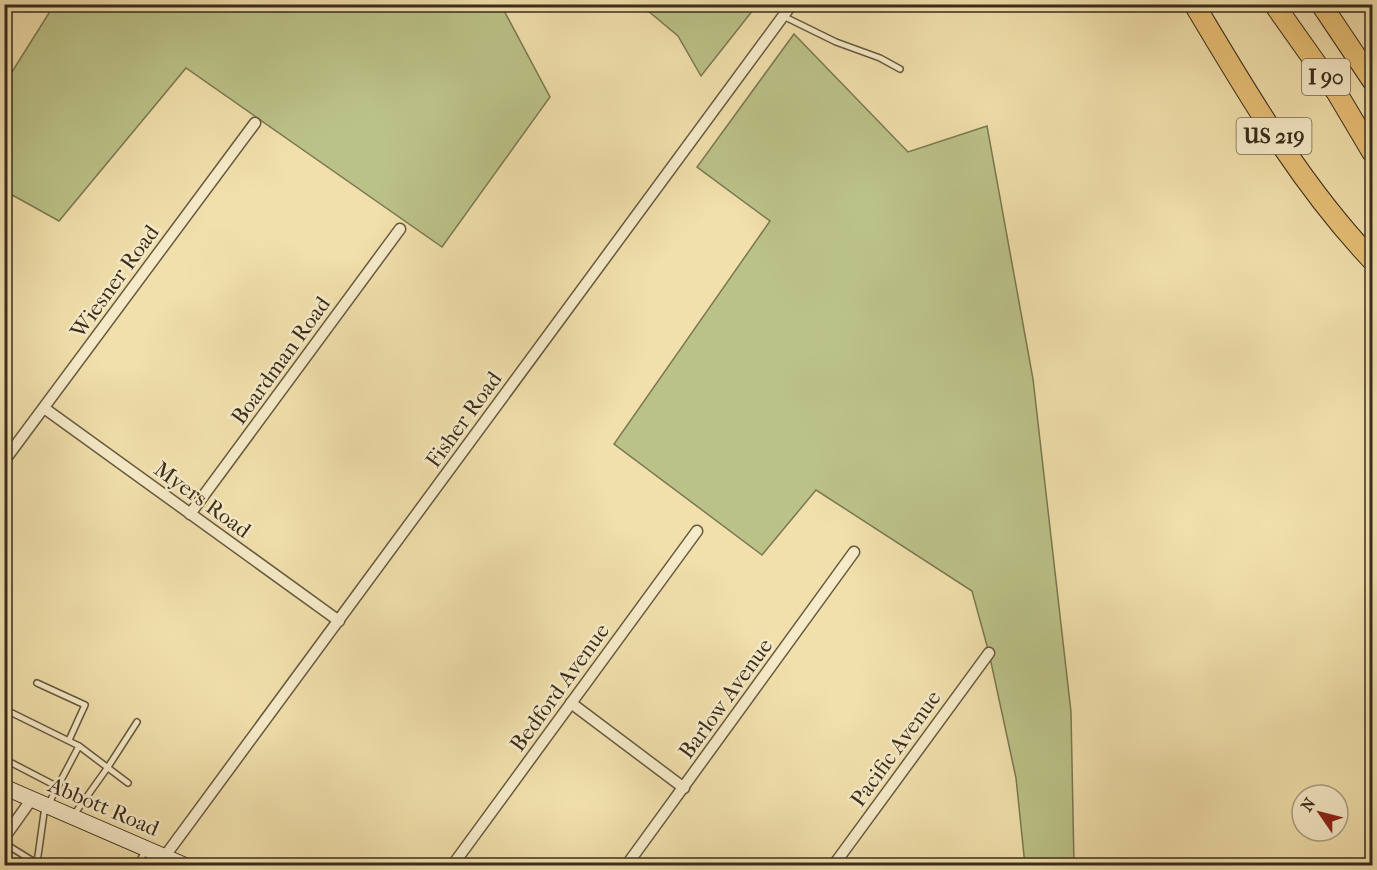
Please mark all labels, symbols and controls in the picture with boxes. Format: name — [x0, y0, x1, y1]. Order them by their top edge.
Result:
road number: I 90 — [1302, 59, 1350, 95]
road number: US 219 — [1236, 118, 1312, 154]
street label: Wiesner Road — [64, 219, 165, 344]
street label: Boardman Road — [226, 291, 336, 430]
street label: Fisher Road — [420, 366, 508, 473]
street label: Myers Road — [149, 456, 257, 544]
street label: Bedford Avenue — [505, 618, 615, 757]
street label: Barlow Avenue — [673, 633, 778, 764]
street label: Pacific Avenue — [845, 685, 947, 812]
street label: Abbott Road — [43, 772, 164, 842]
north arrow — [1290, 783, 1350, 843]
text: N — [1297, 794, 1320, 815]

